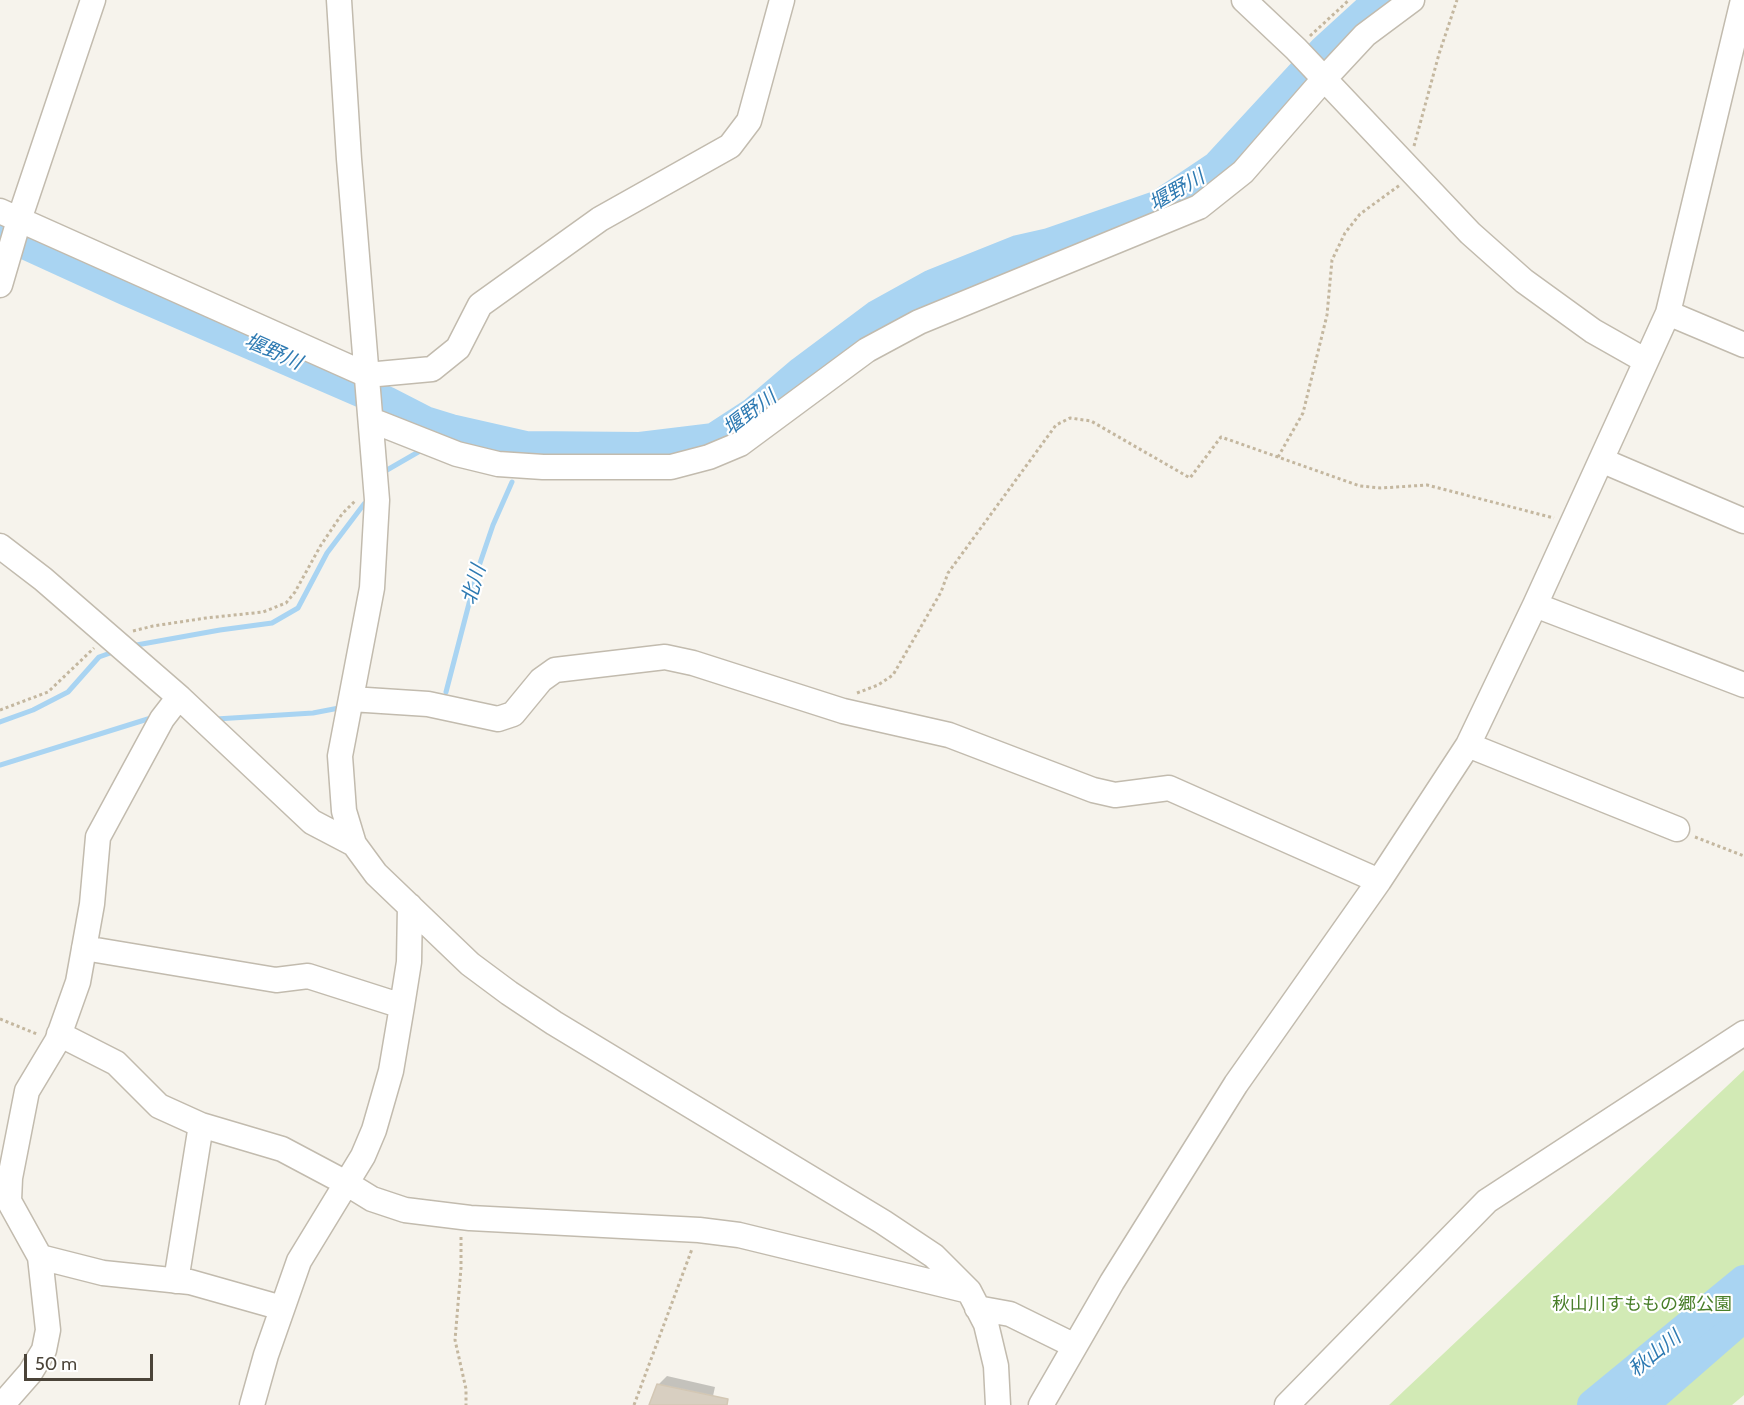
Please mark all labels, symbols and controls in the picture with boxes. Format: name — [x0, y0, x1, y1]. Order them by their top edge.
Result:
water label: 堰野川 — [1145, 166, 1209, 216]
water label: 堰野川 — [241, 329, 305, 375]
water label: 堰野川 — [719, 385, 781, 441]
water label: 北川 — [457, 562, 491, 608]
park label: 秋山川すももの郷公園 — [1552, 1294, 1732, 1316]
water label: 秋山川 — [1624, 1326, 1686, 1382]
scale bar — [27, 1342, 156, 1380]
text: 50 m — [35, 1353, 77, 1375]

